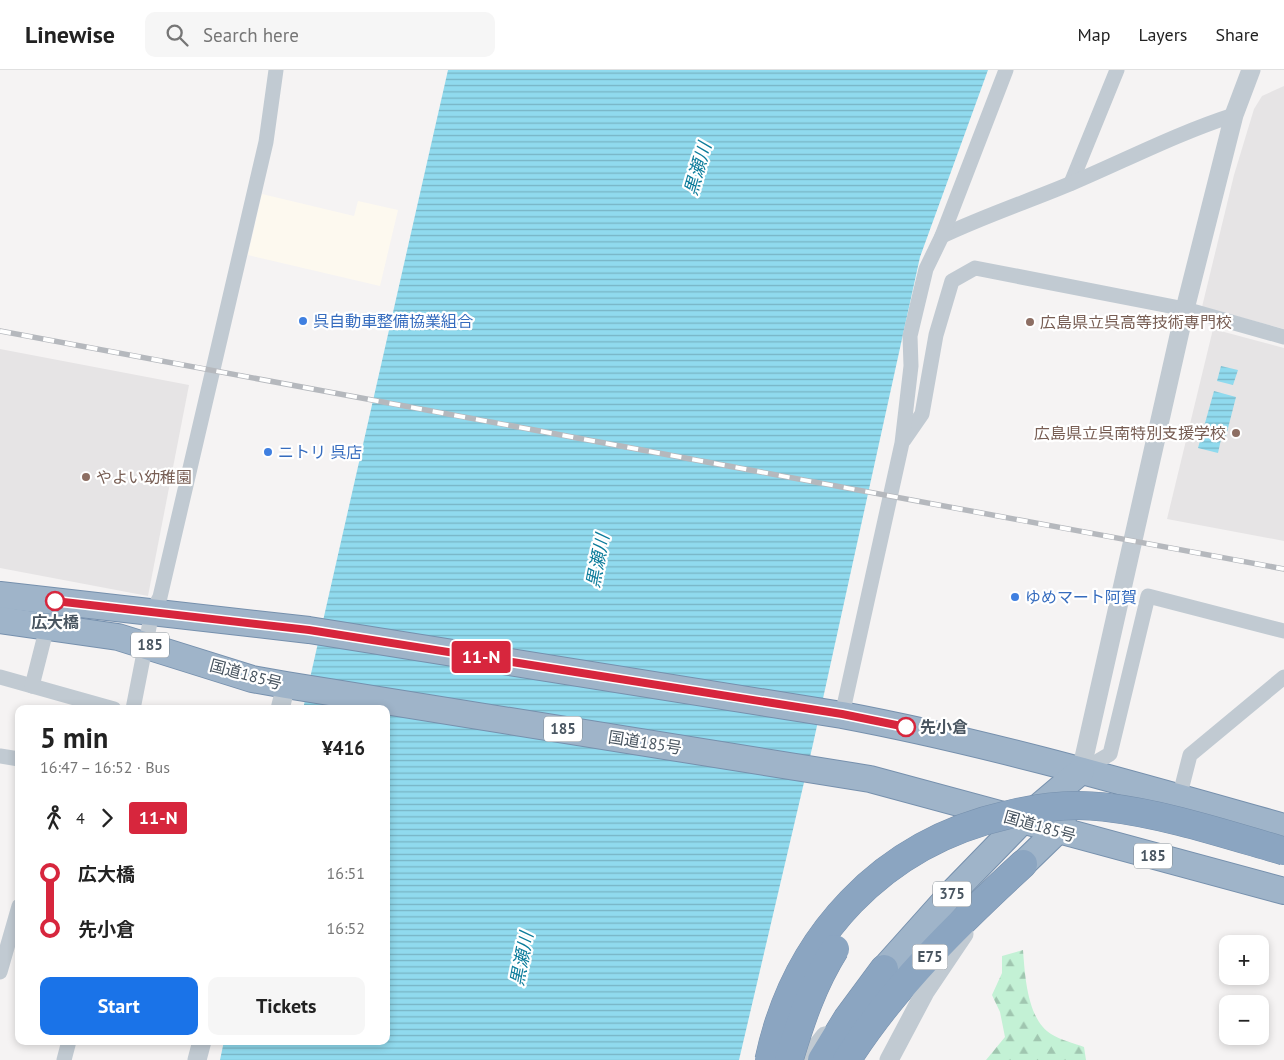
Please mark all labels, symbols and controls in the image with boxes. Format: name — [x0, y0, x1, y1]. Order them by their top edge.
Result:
search box — [145, 12, 495, 57]
text: Linewise — [25, 19, 115, 50]
icon: search — [163, 21, 191, 49]
text: Search here — [203, 23, 299, 47]
text: Map — [1078, 23, 1110, 46]
text: Layers — [1138, 23, 1187, 46]
text: Share — [1215, 23, 1259, 46]
water label: 黒瀬川 — [679, 138, 717, 198]
place label: 呉自動車整備協業組合 — [313, 311, 473, 331]
place label: 広島県立呉高等技術専門校 — [1040, 312, 1232, 332]
marker: 呉自動車整備協業組合 — [297, 315, 309, 327]
marker: 広島県立呉高等技術専門校 — [1024, 316, 1036, 328]
place label: 広島県立呉南特別支援学校 — [1034, 423, 1226, 443]
marker: 広島県立呉南特別支援学校 — [1230, 427, 1242, 439]
place label: ニトリ 呉店 — [278, 442, 362, 462]
marker: ニトリ 呉店 — [262, 446, 274, 458]
place label: やよい幼稚園 — [96, 467, 192, 487]
marker: やよい幼稚園 — [80, 471, 92, 483]
water label: 黒瀬川 — [581, 530, 614, 590]
place label: ゆめマート阿賀 — [1025, 587, 1137, 607]
marker: 広大橋 — [45, 591, 65, 611]
marker: ゆめマート阿賀 — [1009, 591, 1021, 603]
place label: 広大橋 — [31, 612, 79, 632]
road number: 185 — [131, 632, 169, 658]
line badge: 11-N — [446, 641, 516, 673]
text: 11-N — [462, 645, 500, 668]
street label: 国道185号 — [208, 655, 284, 693]
road number: 185 — [544, 716, 582, 742]
marker: 先小倉 — [896, 717, 916, 737]
place label: 先小倉 — [920, 717, 968, 737]
text: 5 min — [40, 719, 108, 756]
street label: 国道185号 — [607, 726, 683, 758]
text: ¥416 — [322, 736, 365, 760]
text: 16:47 – 16:52 · Bus — [40, 757, 170, 777]
icon: walk — [40, 804, 68, 832]
icon: forward — [93, 804, 121, 832]
text: 11-N — [139, 806, 177, 829]
street label: 国道185号 — [1002, 806, 1078, 846]
text: 4 — [76, 808, 85, 828]
road number: 185 — [1134, 844, 1172, 868]
text: 広大橋 — [78, 862, 135, 886]
text: 16:51 — [327, 863, 365, 883]
road number: 375 — [933, 882, 971, 906]
text: 先小倉 — [78, 917, 135, 941]
text: 16:52 — [327, 918, 365, 938]
water label: 黒瀬川 — [505, 928, 538, 988]
map controls — [1219, 935, 1269, 1045]
button: + — [1219, 935, 1269, 985]
road number: E75 — [912, 944, 948, 970]
button: Start — [40, 977, 198, 1035]
button: Tickets — [208, 977, 365, 1035]
button: − — [1219, 995, 1269, 1045]

